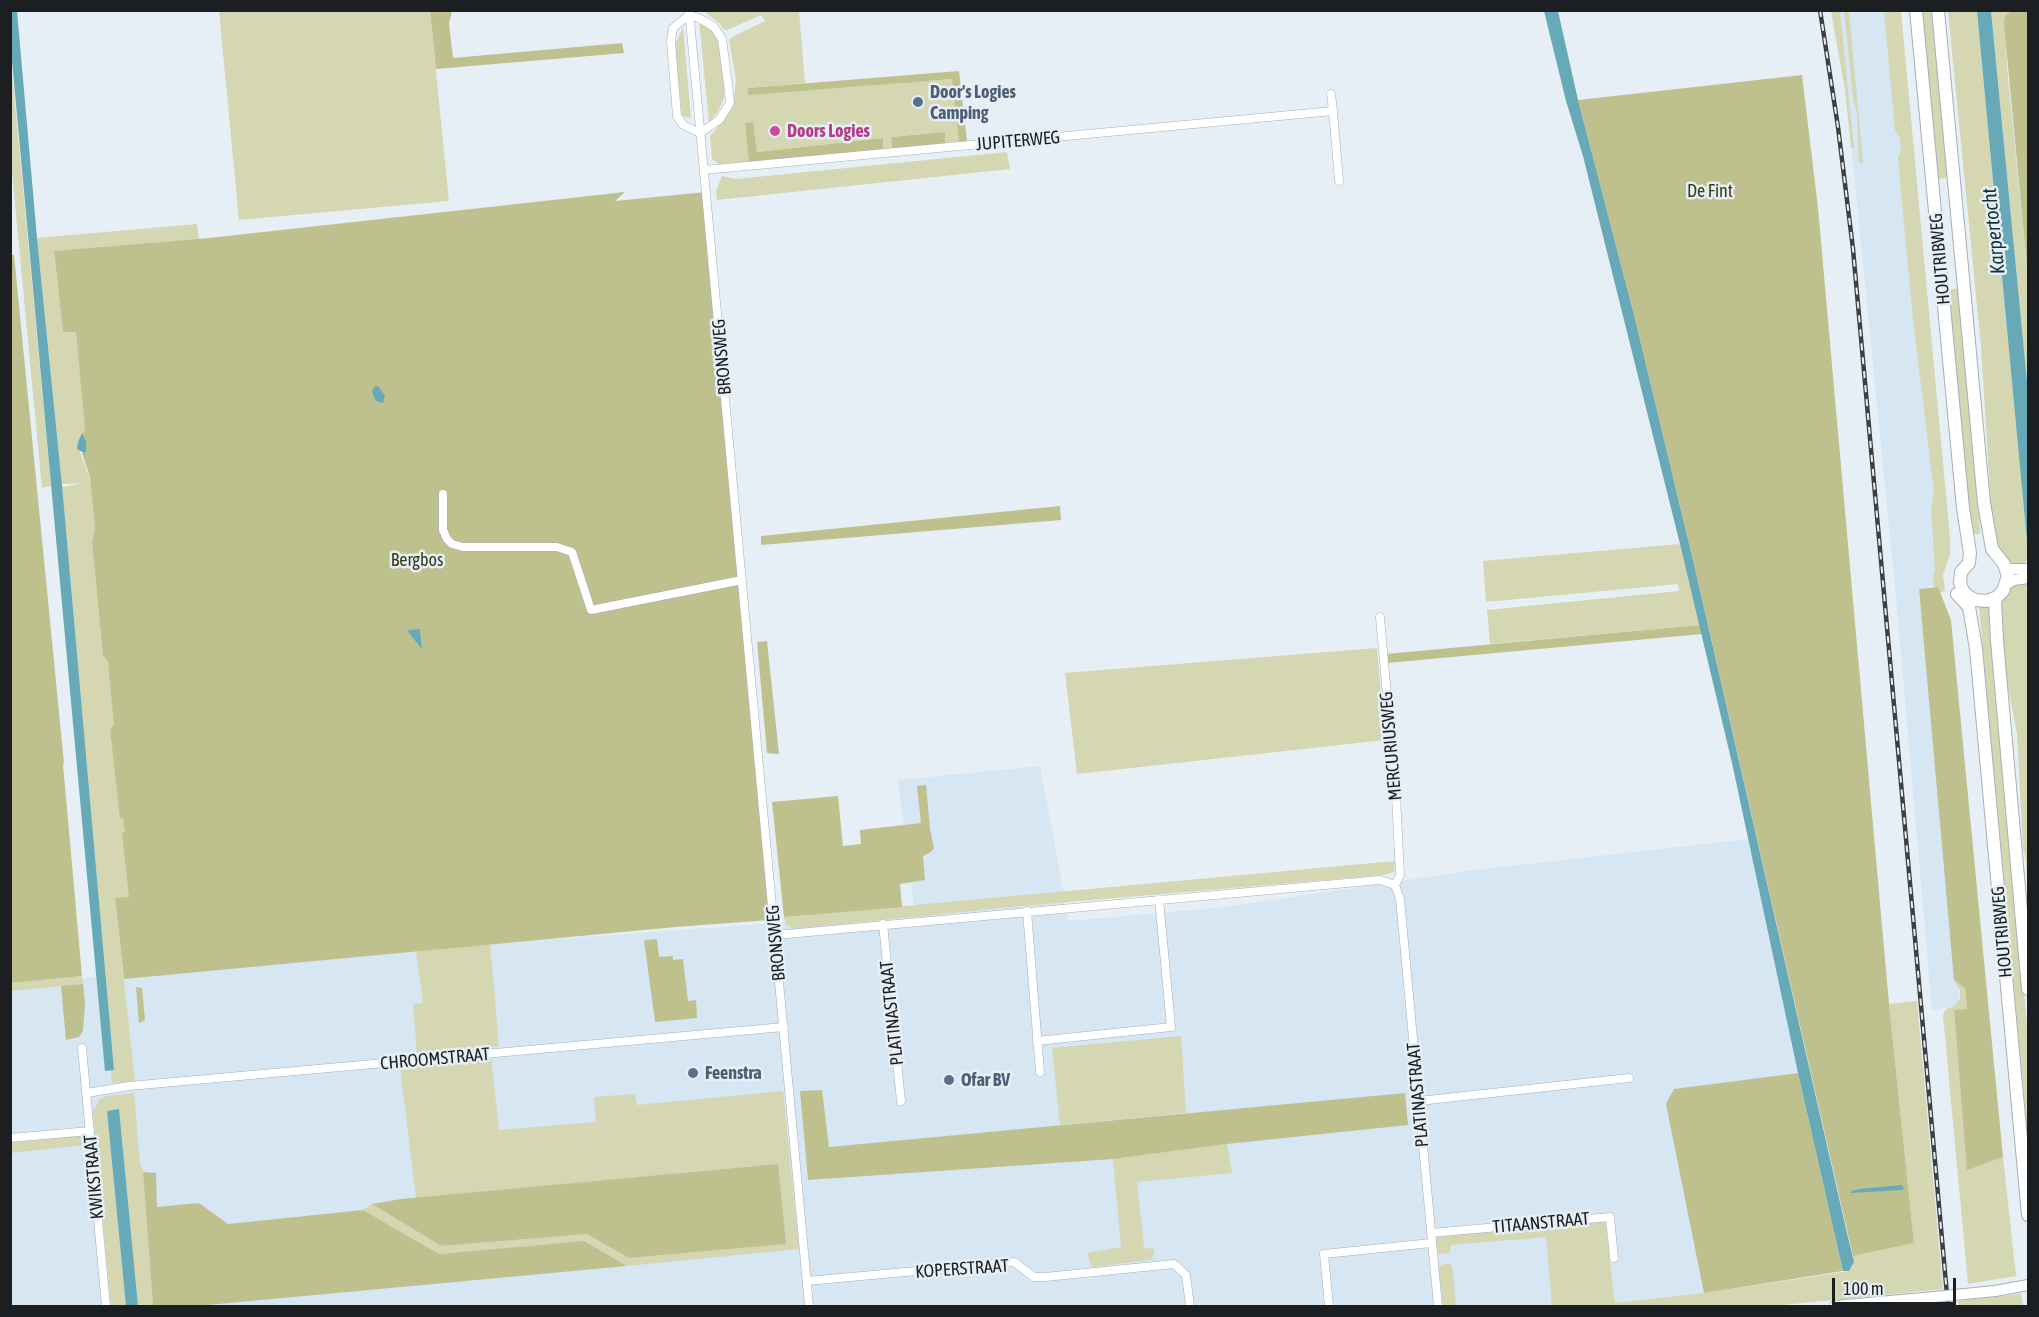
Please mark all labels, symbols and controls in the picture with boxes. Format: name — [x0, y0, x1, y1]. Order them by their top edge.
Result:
place label: Door's Logies Camping — [930, 81, 1016, 124]
marker: Door's Logies Camping — [911, 95, 925, 109]
place label: Doors Logies — [787, 120, 870, 142]
marker: Doors Logies — [768, 124, 782, 138]
street label: JUPITERWEG — [975, 127, 1061, 155]
park label: De Fint — [1687, 180, 1733, 202]
water label: Karpertocht — [1978, 187, 2010, 275]
street label: HOUTRIBWEG — [1925, 212, 1955, 306]
street label: BRONSWEG — [708, 318, 736, 396]
park label: Bergbos — [391, 549, 443, 571]
street label: MERCURIUSWEG — [1375, 691, 1407, 801]
street label: HOUTRIBWEG — [1987, 885, 2017, 979]
street label: BRONSWEG — [762, 904, 790, 982]
street label: PLATINASTRAAT — [876, 960, 908, 1066]
street label: PLATINASTRAAT — [1403, 1042, 1433, 1148]
street label: CHROOMSTRAAT — [379, 1043, 491, 1075]
place label: Feenstra — [705, 1062, 762, 1084]
marker: Feenstra — [686, 1066, 700, 1080]
place label: Ofar BV — [961, 1069, 1010, 1091]
marker: Ofar BV — [942, 1073, 956, 1087]
street label: KWIKSTRAAT — [80, 1134, 108, 1220]
street label: TITAANSTRAAT — [1492, 1208, 1590, 1238]
street label: KOPERSTRAAT — [915, 1255, 1009, 1283]
scale bar — [1835, 1266, 1960, 1304]
text: 100 m — [1843, 1278, 1884, 1299]

